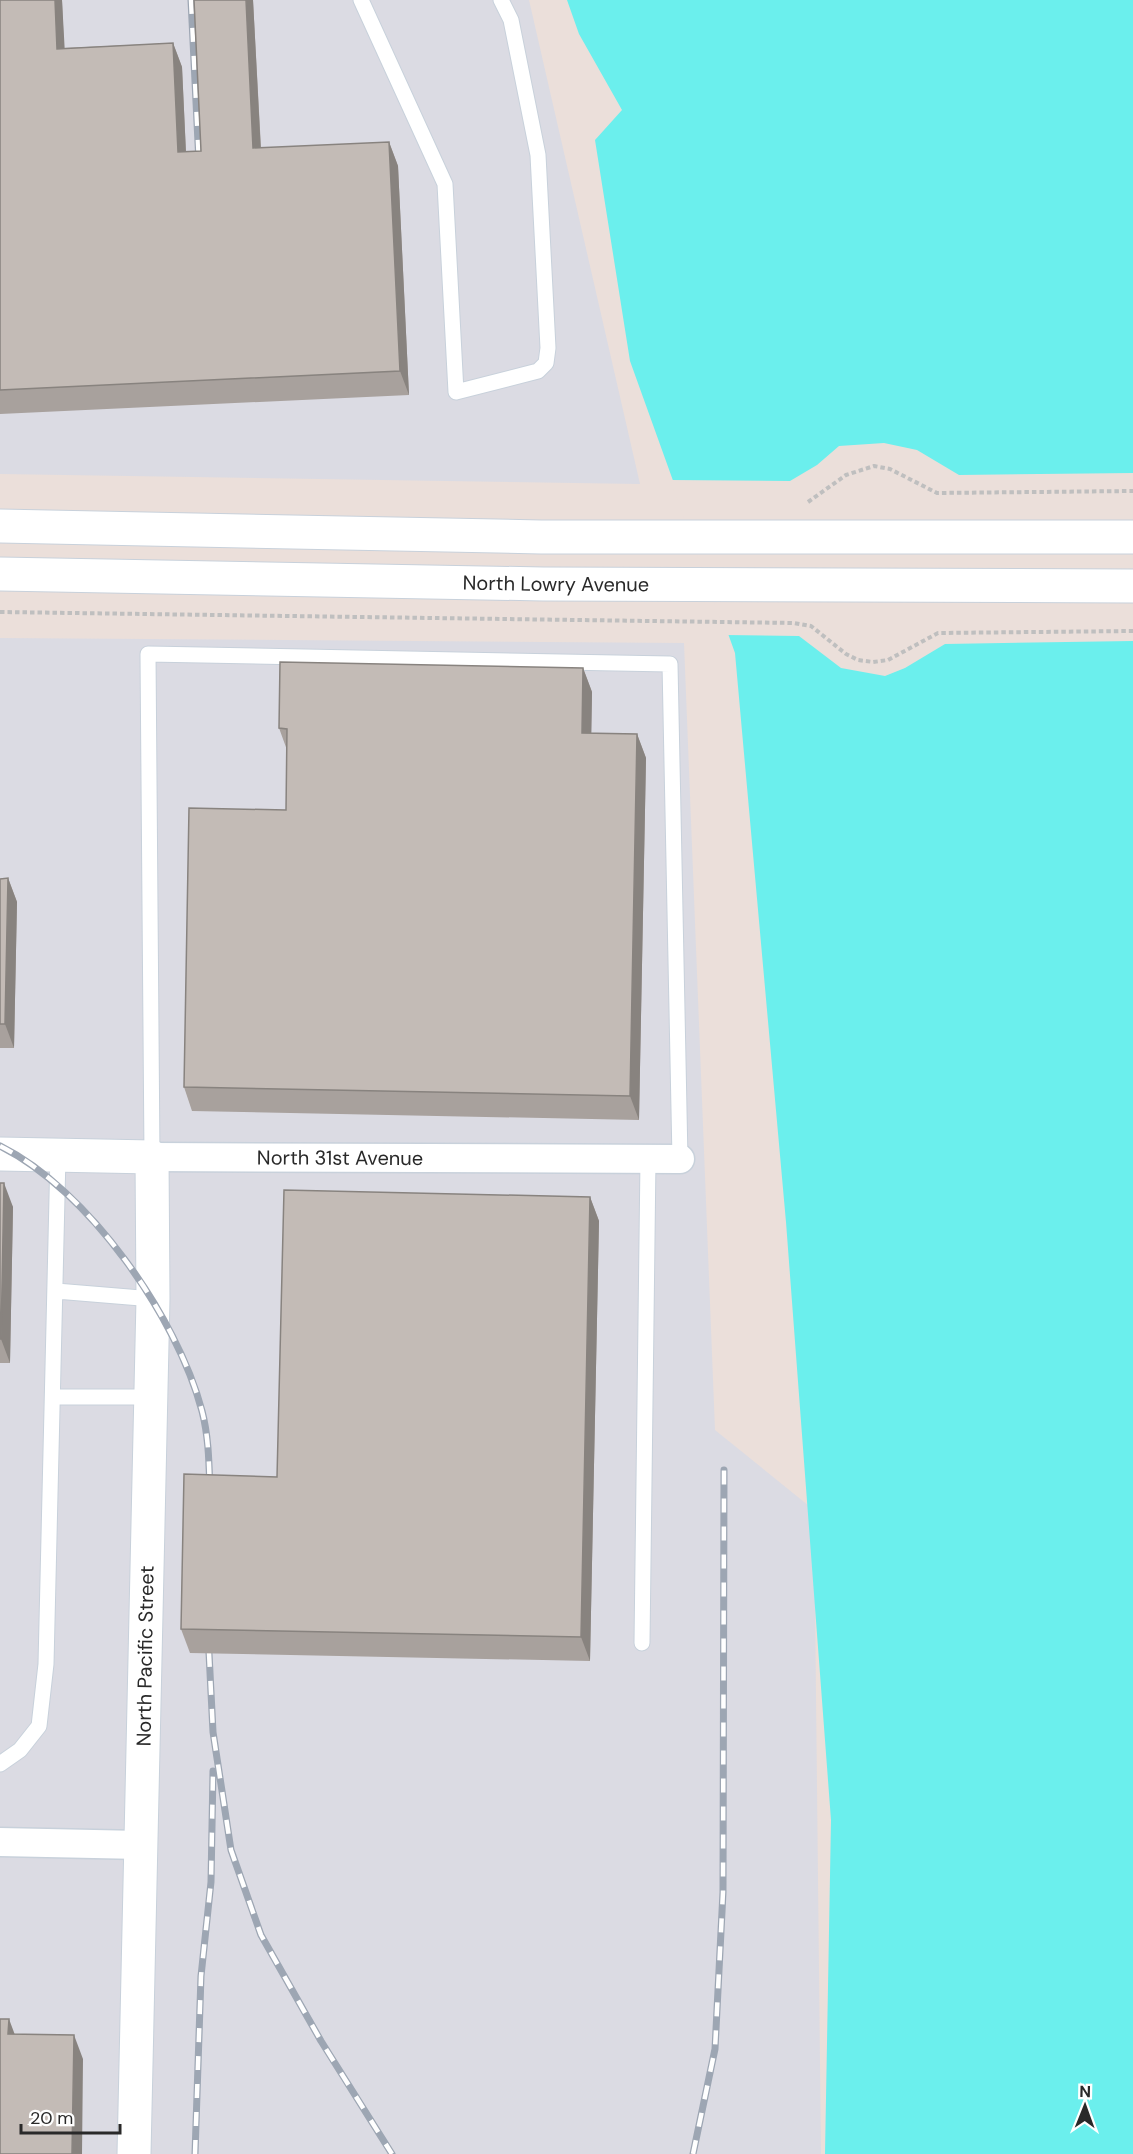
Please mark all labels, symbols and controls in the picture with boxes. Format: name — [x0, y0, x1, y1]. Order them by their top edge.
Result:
street label: North Lowry Avenue — [462, 570, 649, 597]
street label: North 31st Avenue — [257, 1144, 423, 1171]
street label: North Pacific Street — [130, 1565, 160, 1747]
north arrow — [1055, 2076, 1115, 2136]
text: N — [1079, 2081, 1091, 2102]
scale bar — [21, 2097, 120, 2135]
text: 20 m — [30, 2106, 73, 2130]

